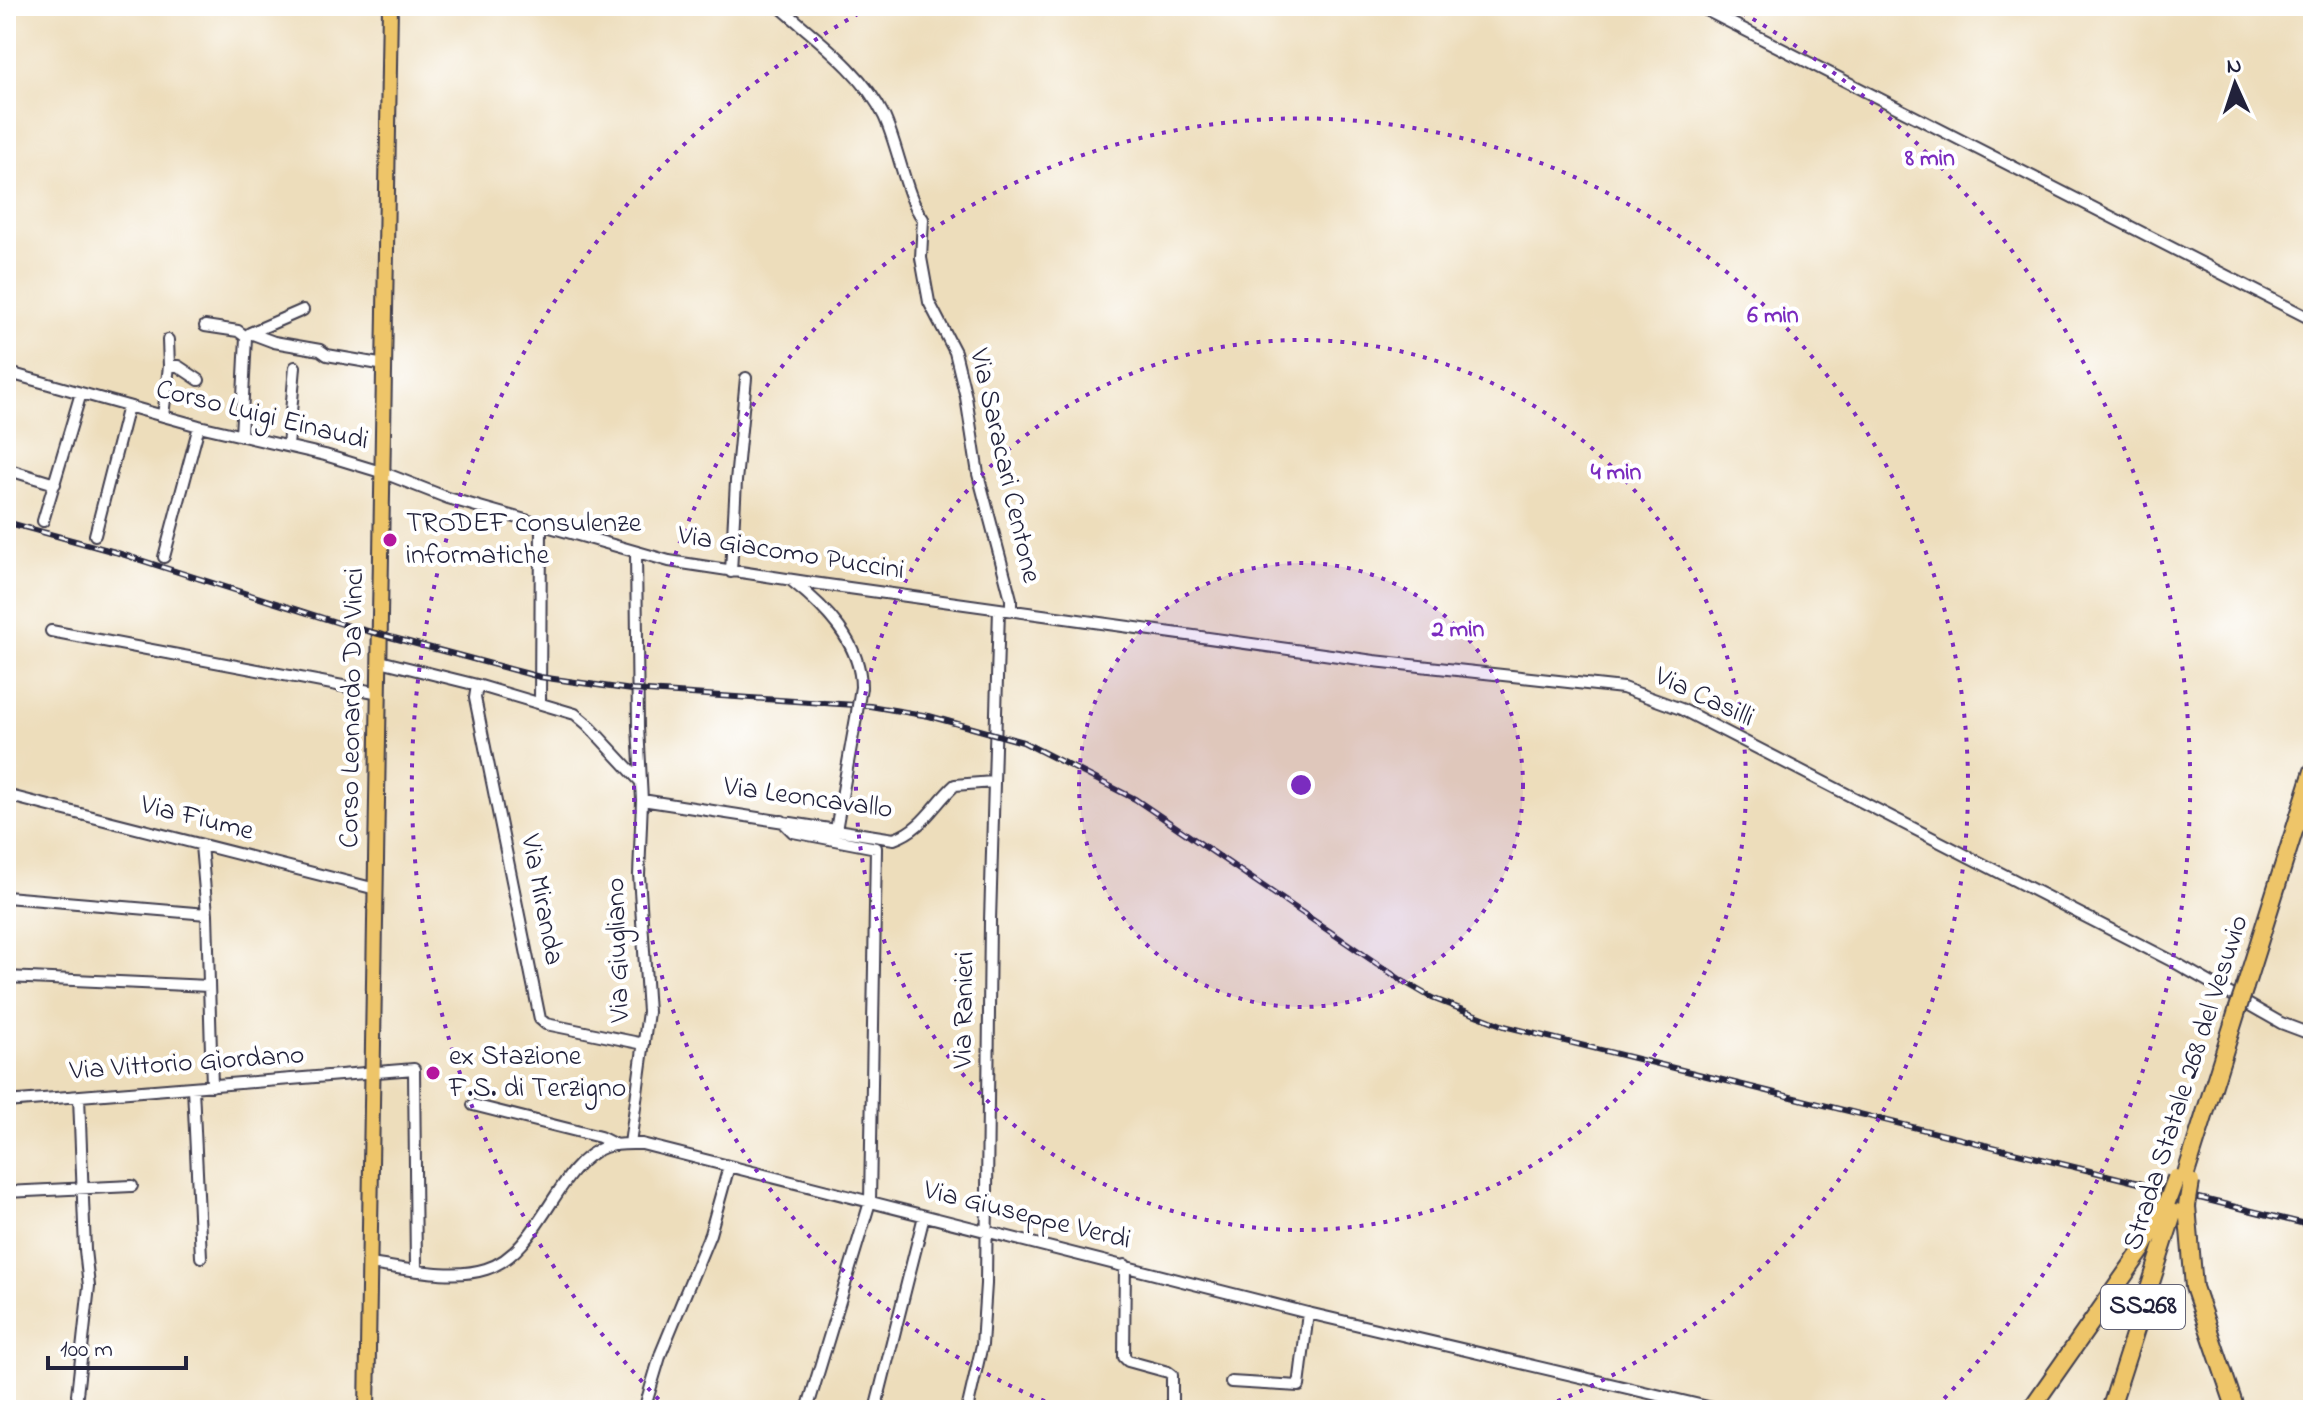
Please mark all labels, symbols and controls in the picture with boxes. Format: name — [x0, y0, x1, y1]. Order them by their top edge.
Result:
north arrow — [2195, 44, 2275, 124]
text: N — [2226, 51, 2242, 83]
text: 8 min — [1904, 142, 1955, 177]
text: 6 min — [1747, 299, 1799, 334]
street label: Via Saracari Centone — [957, 344, 1051, 587]
street label: Corso Luigi Einaudi — [151, 370, 373, 462]
text: 4 min — [1591, 456, 1641, 491]
place label: TRODEF consulenze informatiche — [406, 504, 642, 577]
street label: Via Giacomo Puccini — [674, 516, 907, 592]
marker: TRODEF consulenze informatiche — [381, 531, 399, 549]
street label: Corso Leonardo Da Vinci — [330, 567, 376, 849]
text: 2 min — [1431, 613, 1485, 648]
street label: Via Casilli — [1646, 657, 1761, 739]
street label: Via Leoncavallo — [720, 767, 895, 831]
centre of rings — [1287, 771, 1315, 799]
street label: Via Fiume — [135, 785, 258, 853]
street label: Via Miranda — [508, 830, 574, 969]
street label: Via Giugliano — [596, 877, 642, 1024]
street label: Strada Statale 268 del Vesuvio — [2113, 910, 2261, 1256]
street label: Via Ranieri — [943, 951, 987, 1070]
street label: Via Vittorio Giordano — [67, 1035, 306, 1093]
place label: ex Stazione F.S. di Terzigno — [448, 1037, 626, 1110]
marker: ex Stazione F.S. di Terzigno — [424, 1064, 442, 1082]
street label: Via Giuseppe Verdi — [918, 1170, 1135, 1262]
road number: SS268 — [2101, 1285, 2185, 1329]
scale bar — [48, 1320, 186, 1370]
text: 100 m — [60, 1333, 113, 1368]

